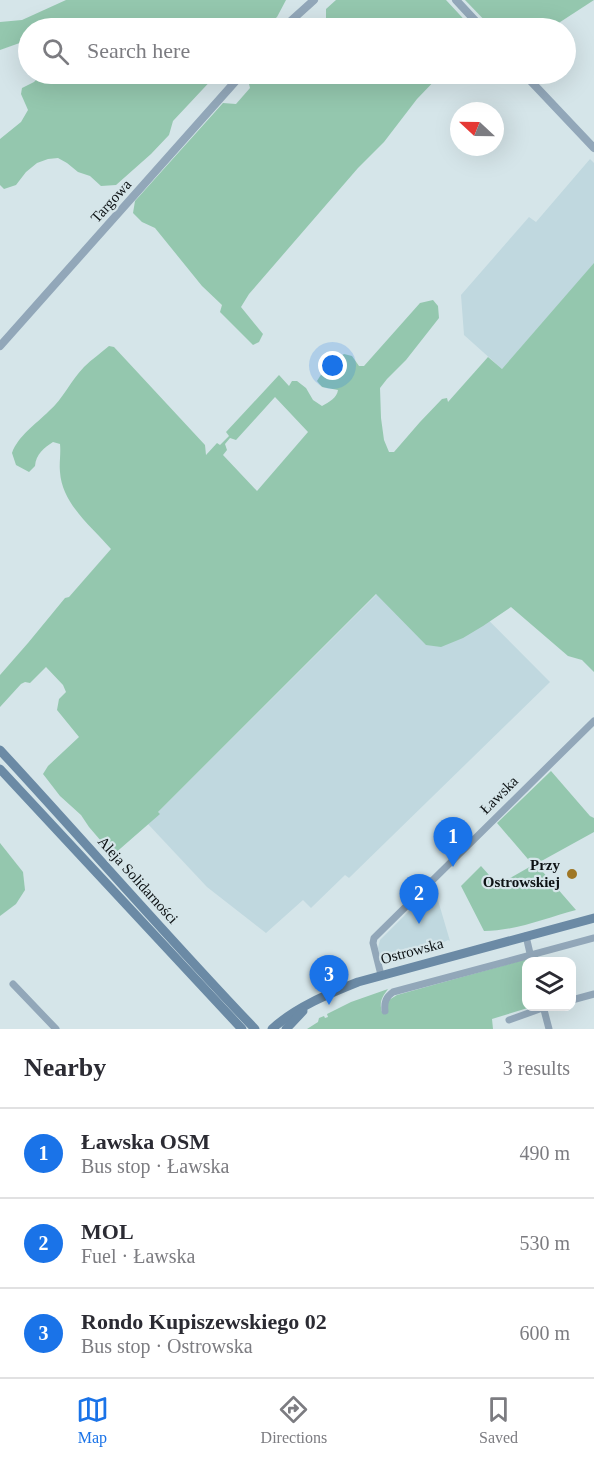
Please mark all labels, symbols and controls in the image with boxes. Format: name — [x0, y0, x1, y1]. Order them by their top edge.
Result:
search box — [18, 18, 576, 84]
icon: search — [39, 35, 72, 68]
text: Search here — [87, 38, 190, 63]
north arrow — [450, 102, 504, 156]
street label: Targowa — [88, 176, 135, 226]
your location — [318, 351, 347, 380]
street label: Ławska — [477, 773, 521, 817]
pin: 1 — [434, 818, 472, 867]
street label: Aleja Solidarności — [95, 833, 181, 927]
place label: Przy Ostrowskiej — [483, 857, 560, 890]
marker: Przy Ostrowskiej — [565, 867, 579, 881]
pin: 2 — [400, 874, 438, 924]
street label: Ostrowska — [379, 935, 445, 967]
pin: 3 — [310, 956, 348, 1005]
map controls — [522, 957, 576, 1011]
button: layers — [522, 957, 576, 1011]
text: Nearby — [24, 1053, 106, 1082]
text: 3 results — [503, 1057, 570, 1079]
text: Ławska OSM — [81, 1129, 210, 1154]
text: 1 — [39, 1142, 49, 1164]
text: 490 m — [519, 1142, 570, 1164]
text: Bus stop · Ławska — [81, 1155, 229, 1177]
text: MOL — [81, 1219, 134, 1244]
text: 2 — [39, 1232, 49, 1254]
text: 530 m — [519, 1232, 570, 1254]
text: Fuel · Ławska — [81, 1245, 195, 1267]
text: Rondo Kupiszewskiego 02 — [81, 1309, 327, 1334]
text: 3 — [39, 1322, 49, 1344]
text: 600 m — [519, 1322, 570, 1344]
text: Bus stop · Ostrowska — [81, 1335, 253, 1357]
tab: Map — [76, 1393, 109, 1447]
tab: Directions — [261, 1393, 327, 1447]
tab: Saved — [479, 1393, 518, 1447]

